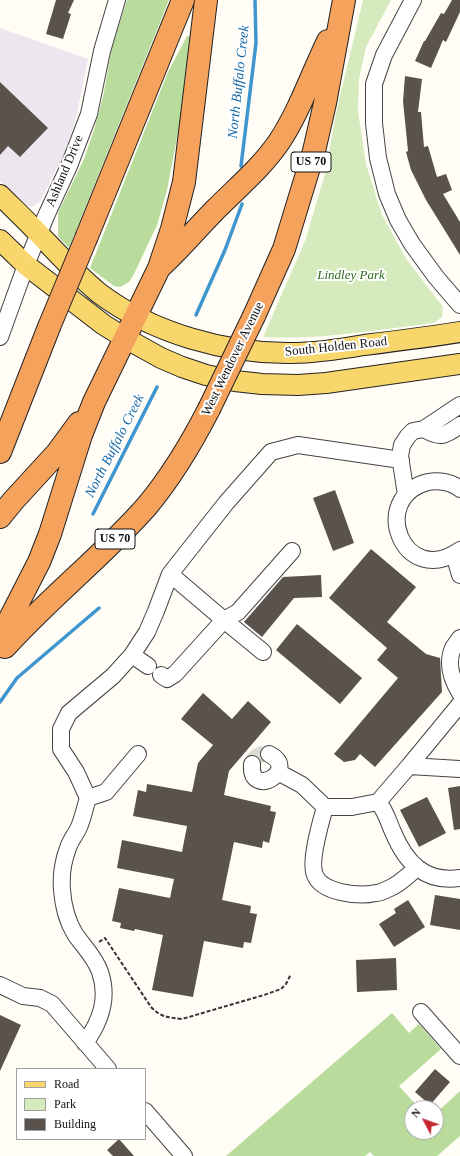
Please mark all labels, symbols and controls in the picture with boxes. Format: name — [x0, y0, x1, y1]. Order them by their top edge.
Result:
water label: North Buffalo Creek — [225, 25, 253, 139]
street label: Ashland Drive — [43, 133, 87, 209]
road number: US 70 — [291, 152, 331, 172]
park label: Lindley Park — [317, 268, 385, 284]
street label: West Wendover Avenue — [199, 300, 267, 418]
street label: South Holden Road — [284, 334, 388, 360]
water label: North Buffalo Creek — [82, 391, 148, 501]
road number: US 70 — [95, 529, 135, 549]
legend — [16, 1068, 146, 1140]
text: Road — [54, 1077, 79, 1091]
text: Park — [54, 1097, 76, 1111]
north arrow — [404, 1100, 444, 1140]
text: N — [409, 1106, 423, 1120]
text: Building — [54, 1117, 96, 1131]

